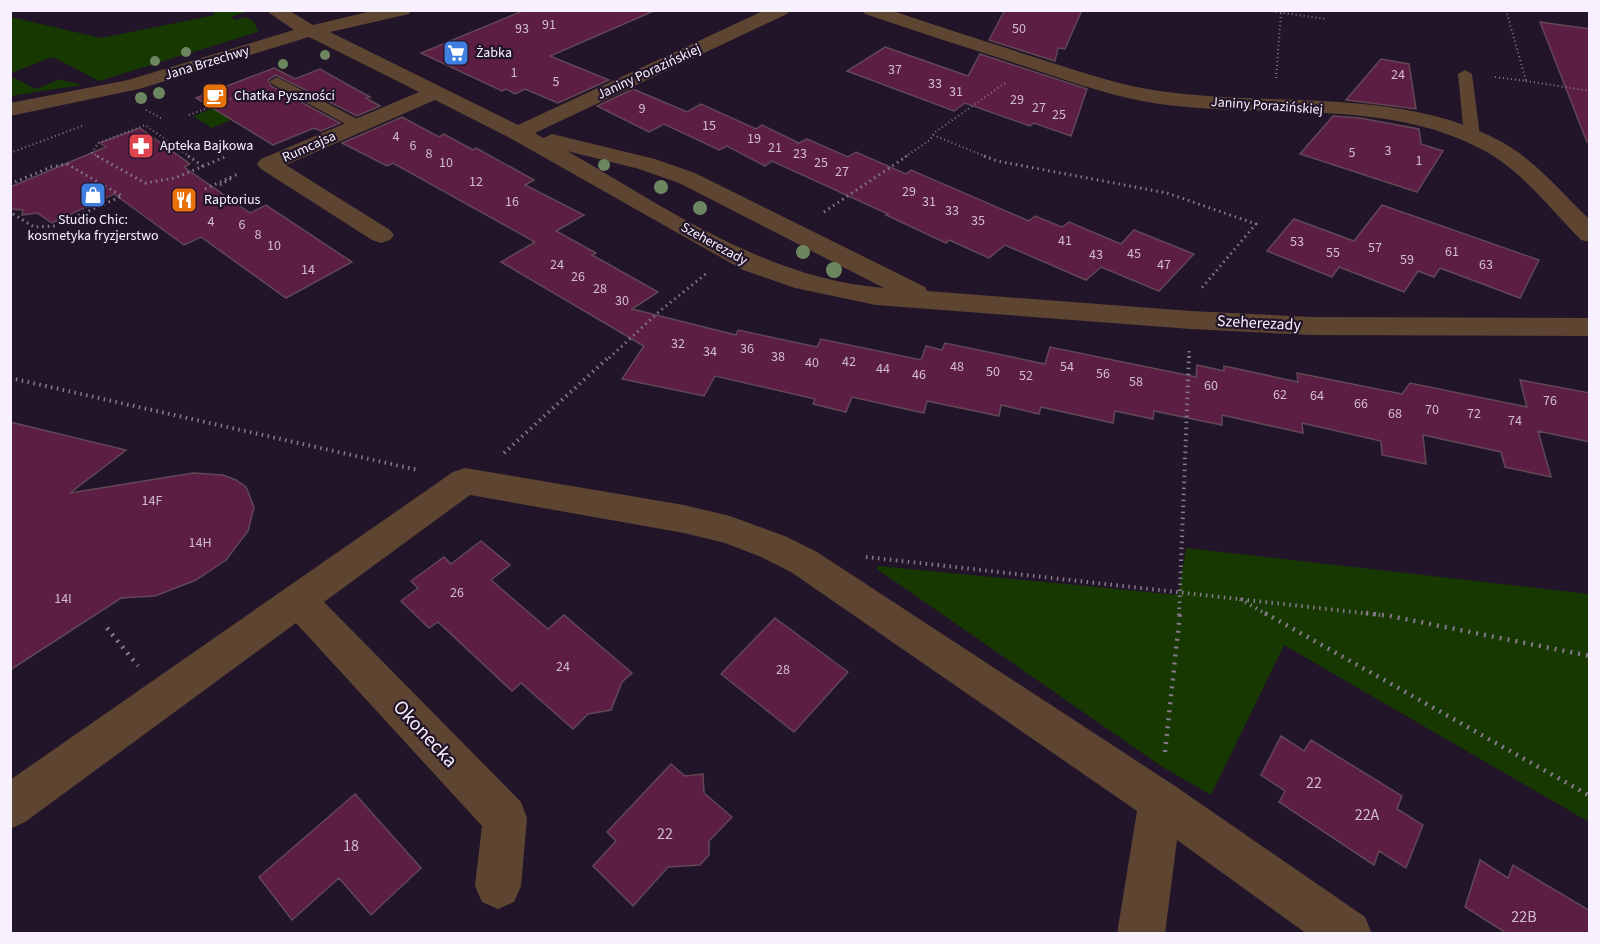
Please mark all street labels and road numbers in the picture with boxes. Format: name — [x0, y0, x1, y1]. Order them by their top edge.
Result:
street label: Janiny Porazińskiej — [594, 39, 704, 105]
street label: Jana Brzechwy — [162, 40, 252, 85]
street label: Janiny Porazińskiej — [1210, 92, 1324, 120]
street label: Rumcajsa — [279, 126, 339, 168]
street label: Szeherezady — [677, 217, 751, 271]
street label: Szeherezady — [1217, 310, 1302, 336]
street label: Okonecka — [386, 694, 464, 774]

